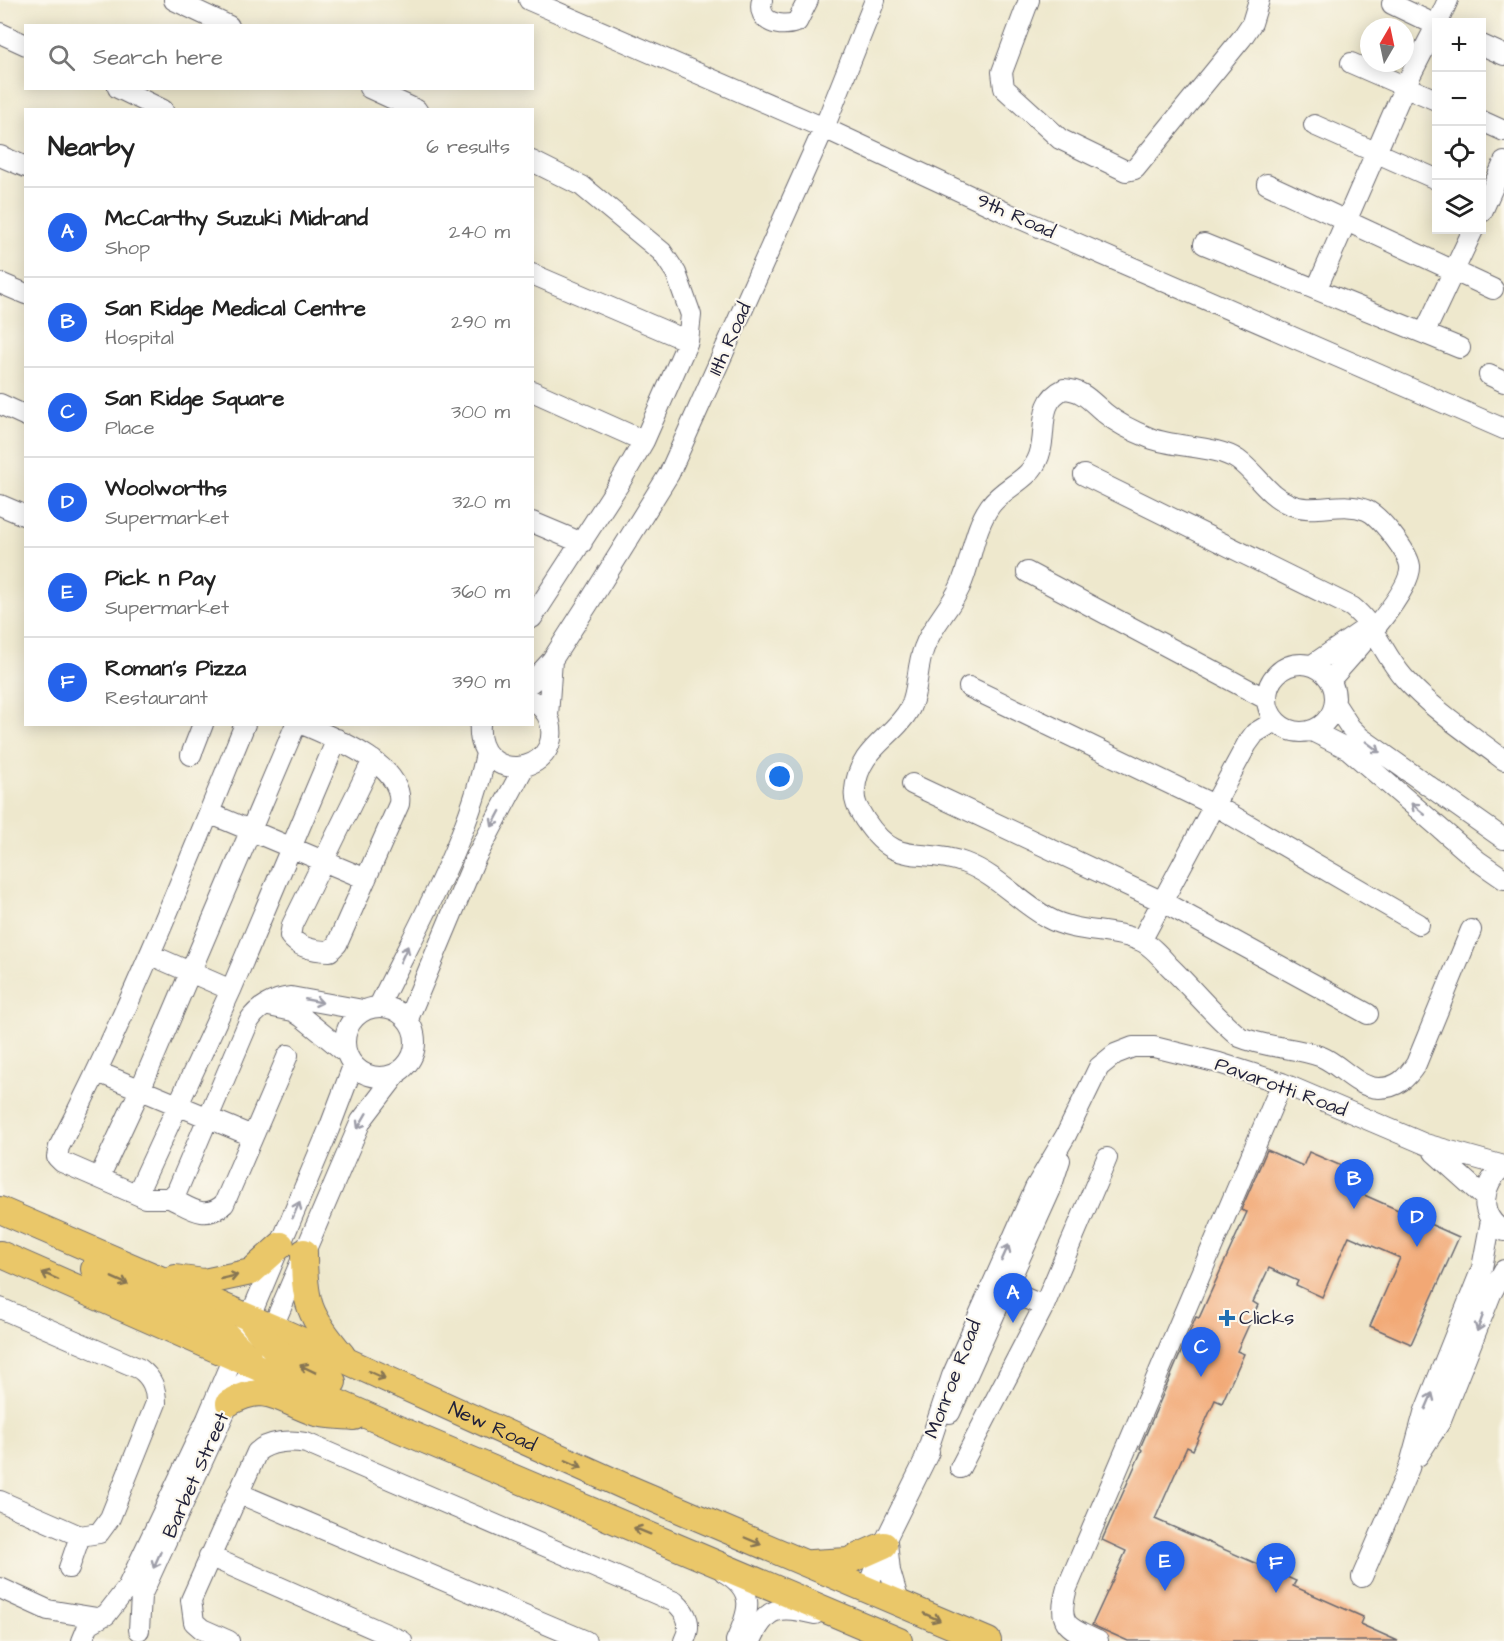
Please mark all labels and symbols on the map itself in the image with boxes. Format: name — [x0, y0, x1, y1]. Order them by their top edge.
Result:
north arrow — [1360, 18, 1414, 72]
street label: 9th Road — [972, 186, 1060, 246]
street label: 11th Road — [702, 298, 758, 380]
one-way arrow — [1365, 740, 1381, 753]
your location — [765, 762, 794, 791]
one-way arrow — [1411, 802, 1426, 816]
one-way arrow — [490, 809, 501, 827]
one-way arrow — [398, 945, 410, 963]
one-way arrow — [304, 996, 323, 1007]
street label: Pavarotti Road — [1211, 1050, 1351, 1124]
one-way arrow — [356, 1112, 368, 1129]
pin: B — [1334, 1160, 1374, 1209]
pin: D — [1398, 1198, 1436, 1247]
one-way arrow — [291, 1201, 302, 1219]
one-way arrow — [1000, 1245, 1012, 1263]
one-way arrow — [41, 1270, 59, 1281]
one-way arrow — [220, 1271, 239, 1283]
pin: A — [994, 1274, 1032, 1323]
one-way arrow — [110, 1276, 128, 1287]
place label: Clicks — [1239, 1304, 1294, 1332]
marker: Clicks — [1220, 1311, 1234, 1325]
one-way arrow — [1474, 1314, 1485, 1332]
street label: Monroe Road — [918, 1316, 988, 1442]
pin: C — [1182, 1328, 1220, 1377]
one-way arrow — [299, 1363, 317, 1375]
one-way arrow — [367, 1370, 385, 1381]
one-way arrow — [1424, 1392, 1435, 1410]
street label: New Road — [444, 1395, 541, 1459]
street label: Barbet Street — [156, 1408, 236, 1542]
one-way arrow — [564, 1458, 582, 1470]
one-way arrow — [634, 1525, 652, 1536]
one-way arrow — [743, 1536, 761, 1547]
pin: E — [1146, 1542, 1184, 1591]
pin: F — [1256, 1544, 1296, 1593]
one-way arrow — [151, 1551, 163, 1569]
one-way arrow — [923, 1611, 941, 1623]

